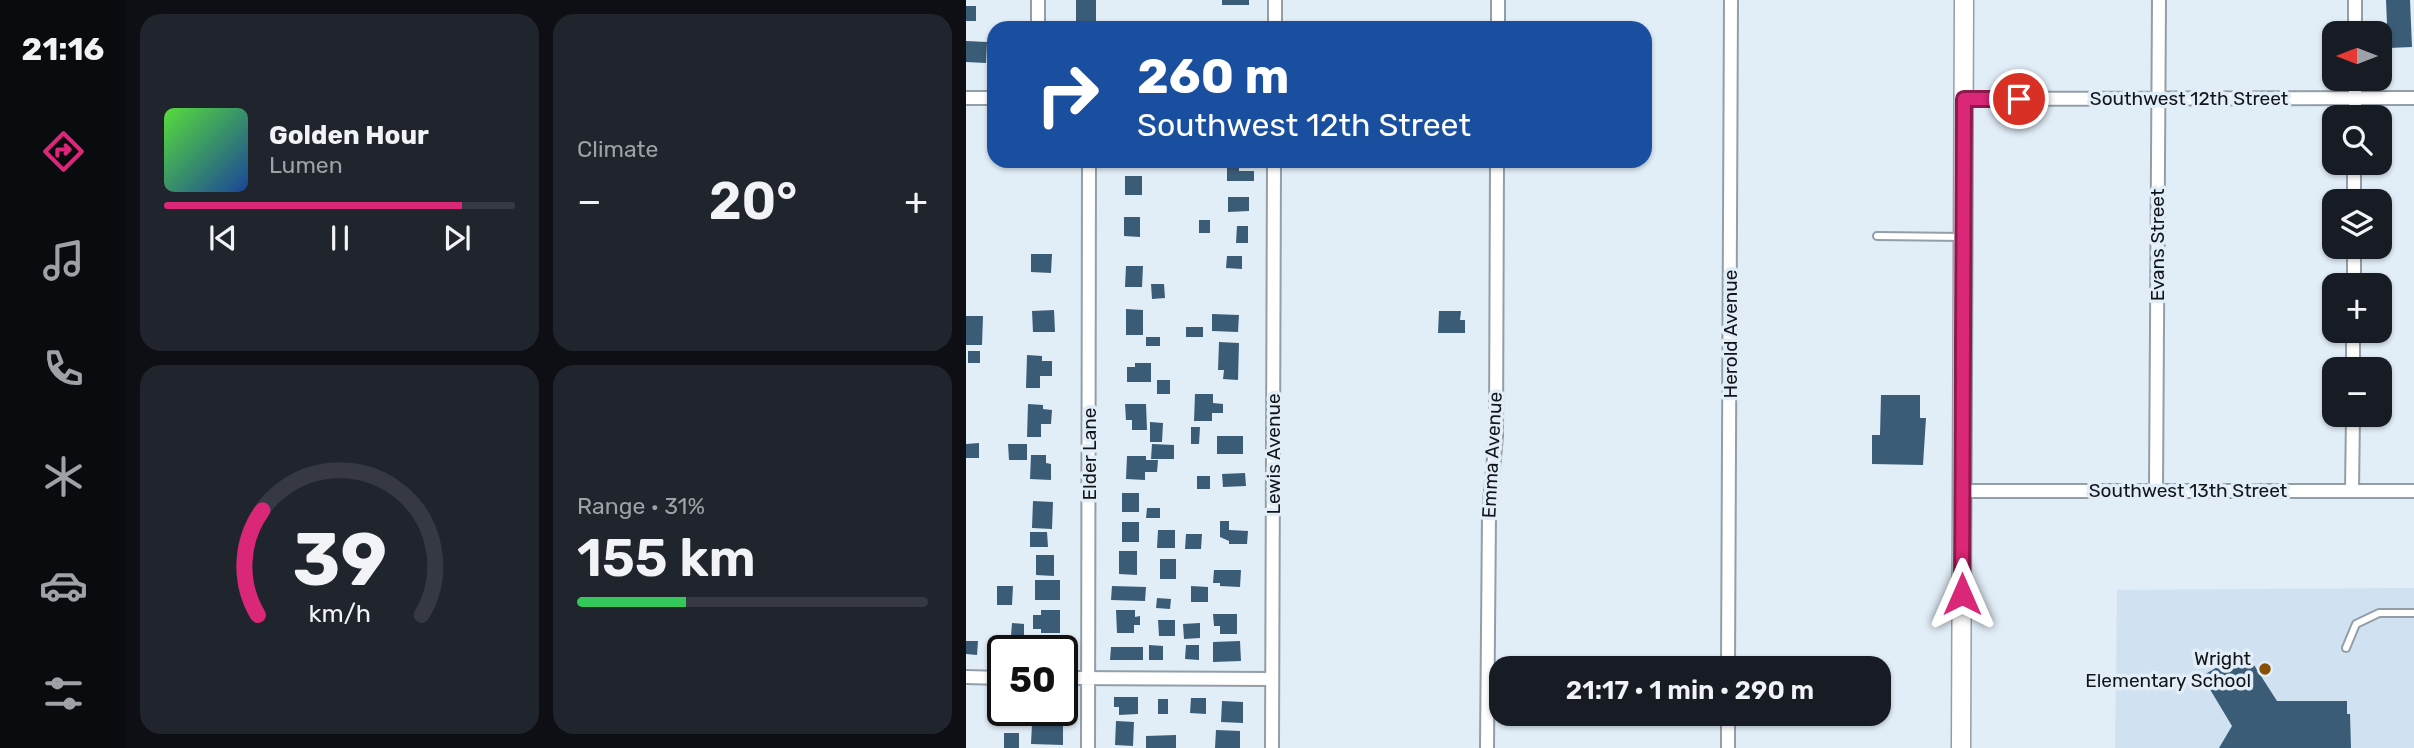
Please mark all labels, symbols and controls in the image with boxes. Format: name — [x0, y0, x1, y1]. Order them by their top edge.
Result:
north arrow — [2322, 21, 2392, 91]
map controls — [2322, 21, 2392, 427]
text: 21:16 — [22, 30, 104, 68]
text: 260 m — [1137, 47, 1289, 105]
icon: right — [1022, 49, 1113, 140]
pin — [1989, 69, 2049, 129]
icon: arrive — [2000, 80, 2038, 118]
street label: Southwest 12th Street — [2090, 87, 2289, 110]
button: search — [2322, 105, 2392, 175]
text: Southwest 12th Street — [1137, 106, 1471, 144]
text: Golden Hour — [269, 120, 429, 151]
icon: directions — [39, 127, 88, 176]
text: Climate — [577, 135, 658, 163]
text: Lumen — [269, 151, 343, 179]
text: 20° — [709, 170, 797, 232]
text: − — [577, 178, 602, 224]
text: + — [904, 178, 928, 224]
street label: Evans Street — [2146, 188, 2169, 301]
button: layers — [2322, 189, 2392, 259]
icon: previous — [204, 219, 242, 257]
icon: pause — [321, 219, 359, 257]
icon: next — [438, 219, 476, 257]
icon: music — [39, 236, 88, 285]
street label: Herold Avenue — [1719, 270, 1742, 398]
button: + — [2322, 273, 2392, 343]
icon: phone — [39, 344, 88, 393]
button: − — [2322, 357, 2392, 427]
street label: Emma Avenue — [1477, 391, 1507, 519]
street label: Lewis Avenue — [1262, 393, 1285, 515]
street label: Elder Lane — [1078, 408, 1101, 500]
icon: climate — [39, 452, 88, 501]
street label: Southwest 13th Street — [2089, 479, 2288, 502]
text: Range · 31% — [577, 492, 705, 520]
text: 39 — [292, 518, 387, 604]
text: 155 km — [577, 527, 756, 589]
position arrow — [1925, 557, 1999, 631]
icon: car — [39, 561, 88, 610]
text: km/h — [308, 599, 371, 628]
speed limit sign: 50 — [987, 635, 1078, 726]
place label: Wright Elementary School — [2085, 647, 2252, 692]
marker: Wright Elementary School — [2257, 661, 2273, 677]
icon: filters — [39, 669, 88, 718]
text: 21:17 · 1 min · 290 m — [1566, 675, 1814, 706]

